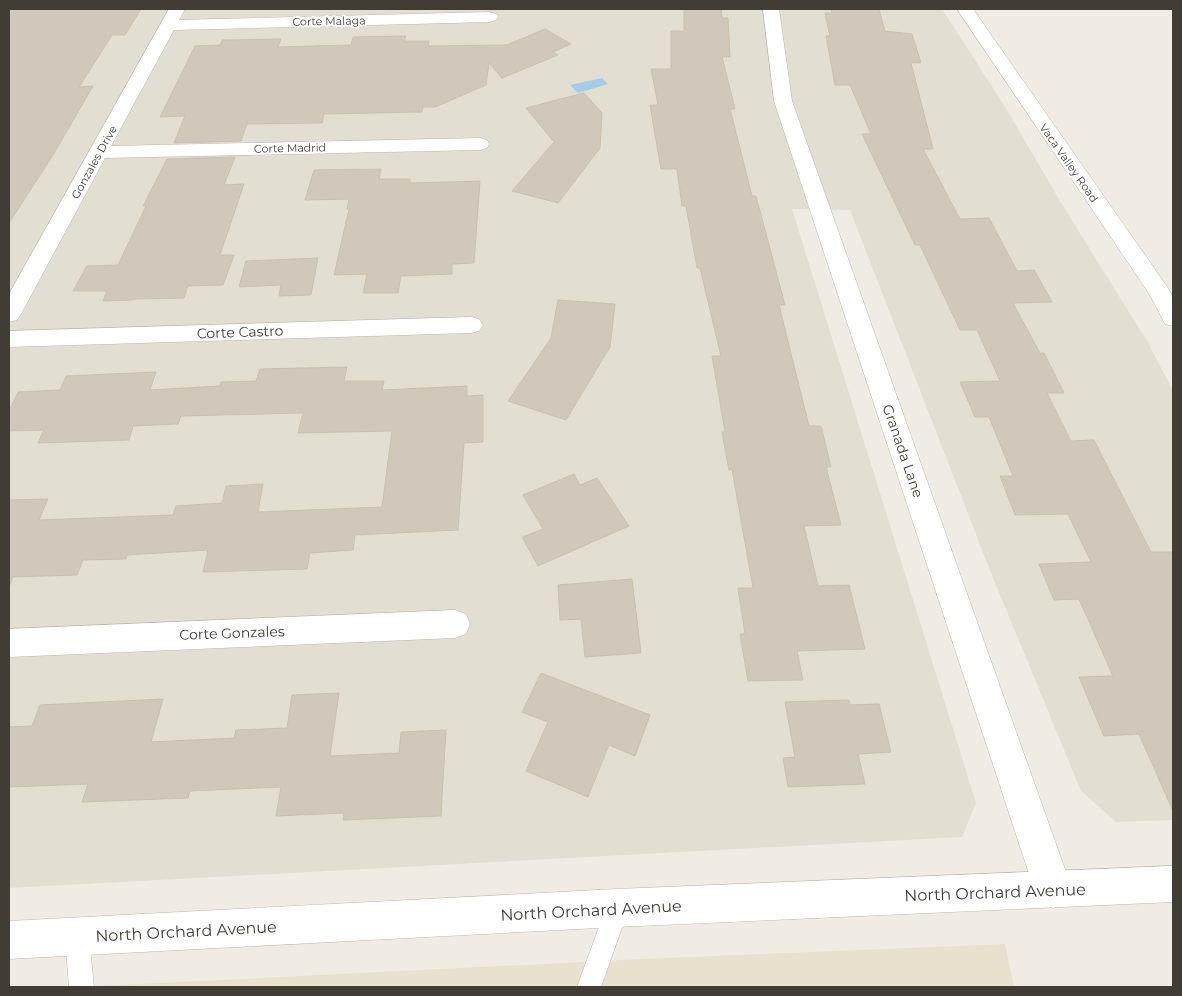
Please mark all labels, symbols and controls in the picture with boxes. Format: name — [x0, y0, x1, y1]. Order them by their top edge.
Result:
street label: Corte Malaga — [292, 13, 366, 29]
street label: Vaca Valley Road — [1037, 121, 1101, 205]
street label: Gonzales Drive — [68, 123, 120, 201]
street label: Corte Madrid — [254, 140, 326, 156]
street label: Corte Castro — [196, 321, 284, 343]
street label: Granada Lane — [879, 402, 927, 500]
street label: Corte Gonzales — [179, 622, 285, 644]
street label: North Orchard Avenue — [904, 880, 1086, 905]
street label: North Orchard Avenue — [500, 896, 682, 925]
street label: North Orchard Avenue — [95, 917, 277, 946]

